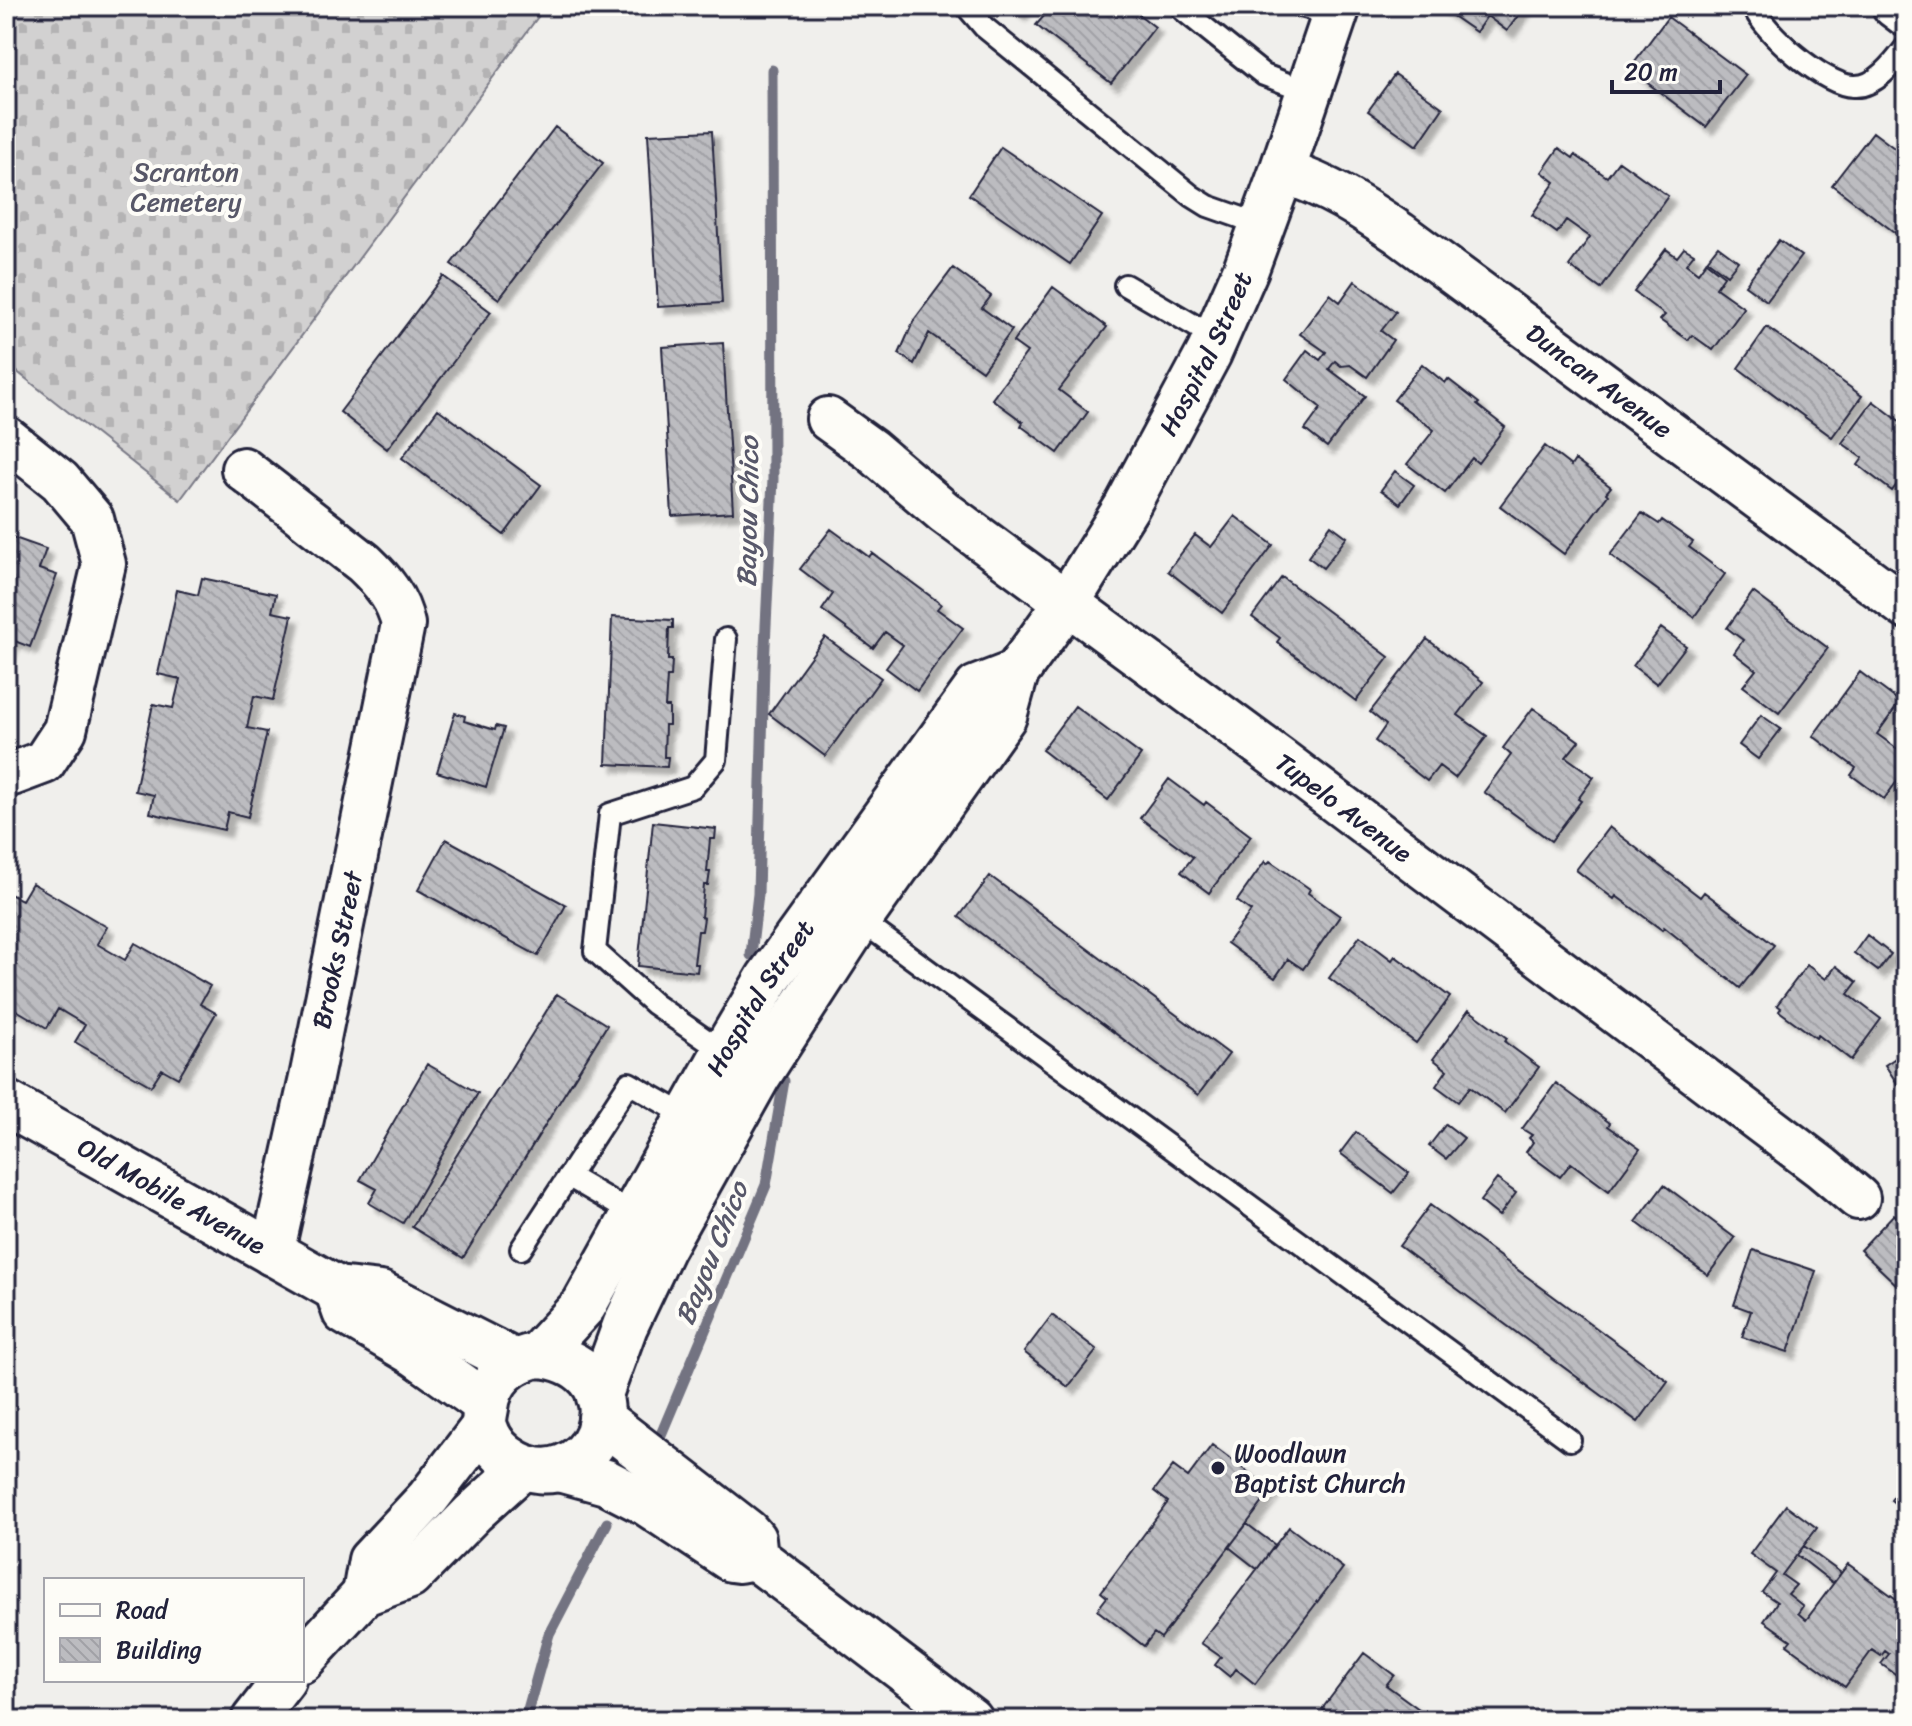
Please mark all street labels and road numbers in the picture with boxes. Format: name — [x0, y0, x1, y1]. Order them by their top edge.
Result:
street label: Hospital Street — [1146, 264, 1265, 444]
street label: Duncan Avenue — [1516, 311, 1683, 451]
street label: Tupelo Avenue — [1265, 740, 1423, 875]
street label: Brooks Street — [298, 865, 376, 1033]
street label: Hospital Street — [692, 909, 827, 1085]
street label: Old Mobile Avenue — [69, 1125, 275, 1268]

